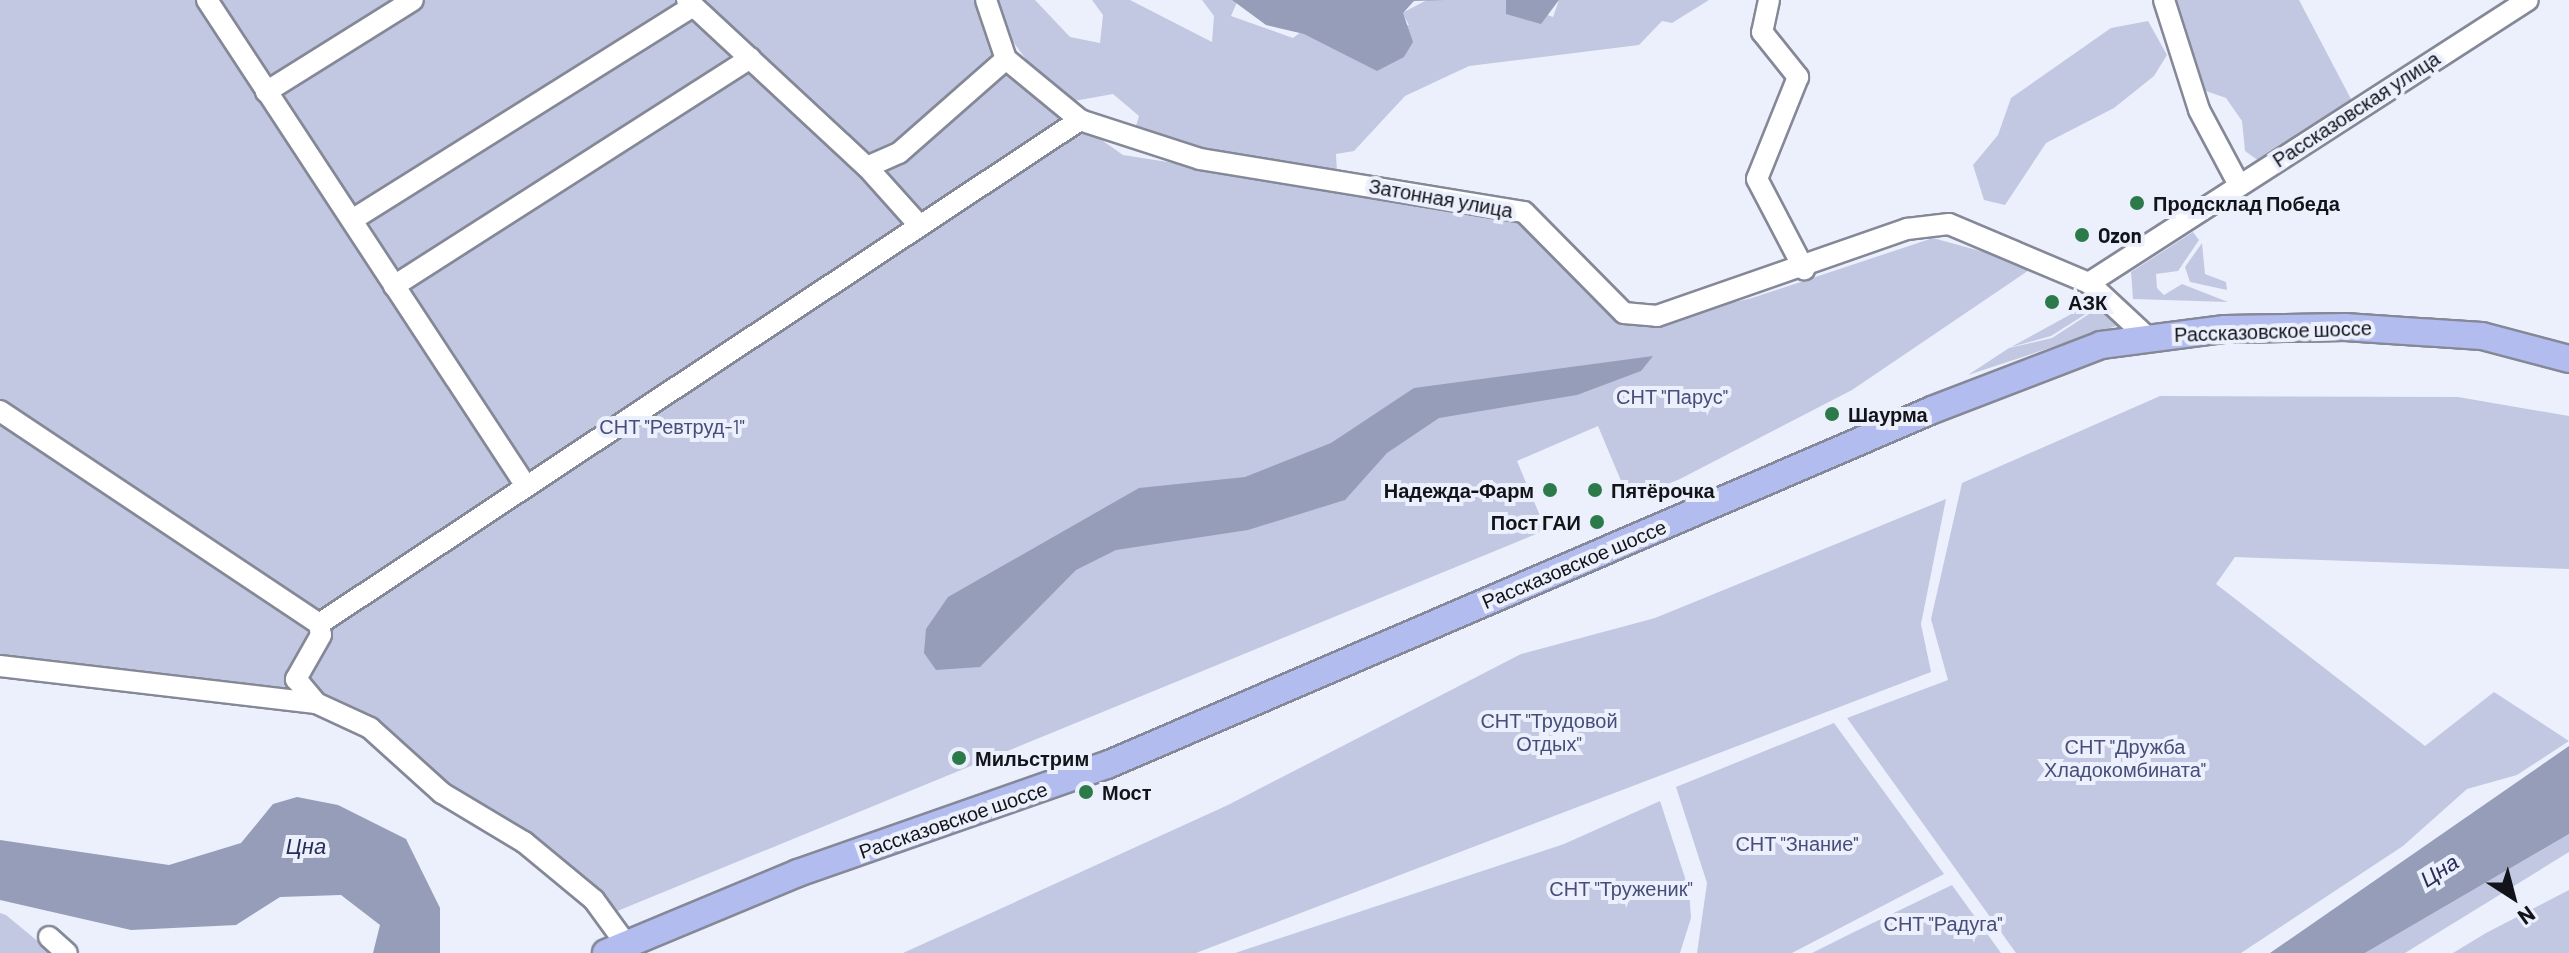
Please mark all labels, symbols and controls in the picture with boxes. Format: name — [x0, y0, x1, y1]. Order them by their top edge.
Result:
street label: Рассказовская улица — [2268, 46, 2444, 172]
street label: Затонная улица — [1367, 174, 1515, 222]
place label: Продсклад Победа — [2153, 191, 2340, 215]
marker: Продсклад Победа — [2128, 194, 2146, 212]
place label: Ozon — [2098, 223, 2142, 247]
marker: Ozon — [2073, 226, 2091, 244]
place label: АЗК — [2068, 290, 2107, 314]
marker: АЗК — [2043, 293, 2061, 311]
street label: Рассказовское шоссе — [2174, 316, 2372, 346]
park label: СНТ "Парус" — [1616, 384, 1728, 408]
place label: Шаурма — [1848, 402, 1928, 426]
marker: Шаурма — [1823, 405, 1841, 423]
park label: СНТ "Ревтруд-1" — [599, 414, 745, 438]
place label: Надежда-Фарм — [1384, 478, 1534, 502]
place label: Пятёрочка — [1611, 478, 1715, 502]
marker: Надежда-Фарм — [1541, 481, 1559, 499]
marker: Пятёрочка — [1586, 481, 1604, 499]
place label: Пост ГАИ — [1491, 510, 1581, 534]
marker: Пост ГАИ — [1588, 513, 1606, 531]
street label: Рассказовское шоссе — [1478, 514, 1670, 614]
park label: СНТ "Трудовой Отдых" — [1480, 708, 1618, 755]
park label: СНТ "Дружба Хладокомбината" — [2044, 734, 2206, 781]
place label: Мильстрим — [975, 746, 1089, 770]
marker: Мильстрим — [950, 749, 968, 767]
street label: Рассказовское шоссе — [856, 776, 1050, 864]
place label: Мост — [1102, 780, 1152, 804]
marker: Мост — [1077, 783, 1095, 801]
park label: СНТ "Знание" — [1735, 831, 1859, 855]
water label: Цна — [286, 833, 326, 859]
water label: Цна — [2415, 848, 2463, 892]
north arrow — [2473, 857, 2553, 937]
park label: СНТ "Труженик" — [1549, 876, 1693, 900]
text: N — [2514, 902, 2541, 931]
park label: СНТ "Радуга" — [1883, 911, 2003, 935]

